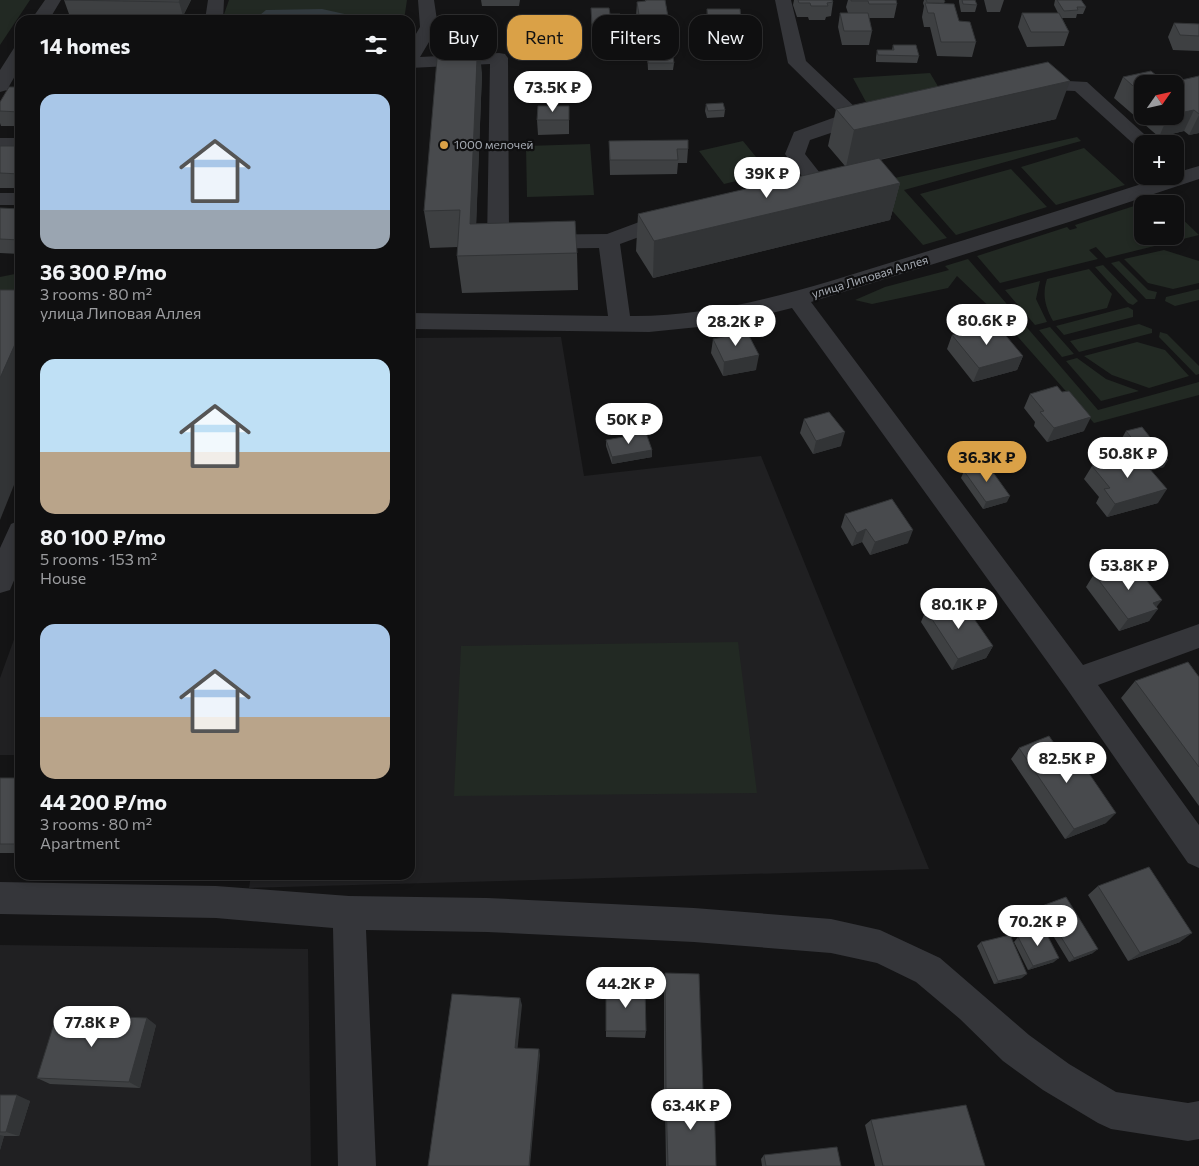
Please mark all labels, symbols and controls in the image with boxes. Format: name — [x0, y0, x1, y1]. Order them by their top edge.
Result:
chip: Buy — [430, 15, 497, 60]
chip: Rent — [507, 15, 582, 60]
chip: Filters — [592, 15, 679, 60]
chip: New — [689, 15, 762, 60]
icon: filters — [362, 31, 390, 59]
text: 14 homes — [40, 33, 130, 58]
pin: 73.5K ₽ — [507, 70, 599, 113]
north arrow — [1134, 75, 1184, 125]
map controls — [1134, 75, 1184, 245]
text: 73.5K ₽ — [525, 77, 581, 96]
icon: home — [170, 126, 260, 216]
button: + — [1134, 135, 1184, 185]
place label: 1000 мелочей — [454, 137, 533, 151]
marker: 1000 мелочей — [438, 139, 450, 151]
pin: 39K ₽ — [732, 156, 802, 199]
text: 39K ₽ — [745, 163, 789, 182]
button: − — [1134, 195, 1184, 245]
street label: улица Липовая Аллея — [810, 252, 930, 300]
text: 36 300 ₽/mo — [40, 259, 167, 284]
text: 3 rooms · 80 m² — [40, 284, 152, 303]
text: улица Липовая Аллея — [40, 303, 201, 322]
pin: 28.2K ₽ — [690, 304, 782, 347]
pin: 80.6K ₽ — [941, 304, 1033, 346]
text: 80.6K ₽ — [958, 310, 1016, 329]
text: 28.2K ₽ — [708, 311, 764, 330]
icon: home — [170, 391, 260, 481]
pin: 50K ₽ — [594, 402, 664, 445]
text: 50K ₽ — [607, 409, 651, 428]
pin: 50.8K ₽ — [1082, 436, 1174, 479]
pin: 36.3K ₽ — [941, 440, 1033, 483]
text: 50.8K ₽ — [1099, 443, 1157, 462]
text: 36.3K ₽ — [958, 447, 1016, 466]
text: 80 100 ₽/mo — [40, 524, 166, 549]
pin: 53.8K ₽ — [1083, 548, 1175, 591]
text: 5 rooms · 153 m² — [40, 549, 157, 568]
text: 53.8K ₽ — [1100, 555, 1158, 574]
text: House — [40, 568, 86, 587]
pin: 80.1K ₽ — [913, 588, 1005, 630]
text: 80.1K ₽ — [931, 594, 987, 613]
icon: home — [170, 656, 260, 746]
pin: 82.5K ₽ — [1021, 742, 1113, 784]
text: 82.5K ₽ — [1038, 748, 1096, 767]
text: 44 200 ₽/mo — [40, 789, 167, 814]
text: 3 rooms · 80 m² — [40, 814, 152, 833]
text: Apartment — [40, 833, 120, 852]
pin: 70.2K ₽ — [992, 904, 1084, 947]
text: 70.2K ₽ — [1009, 911, 1067, 930]
pin: 44.2K ₽ — [580, 966, 672, 1009]
text: 44.2K ₽ — [597, 973, 655, 992]
pin: 77.8K ₽ — [46, 1006, 138, 1048]
text: 77.8K ₽ — [64, 1012, 120, 1031]
pin: 63.4K ₽ — [645, 1088, 737, 1131]
text: 63.4K ₽ — [662, 1095, 720, 1114]

